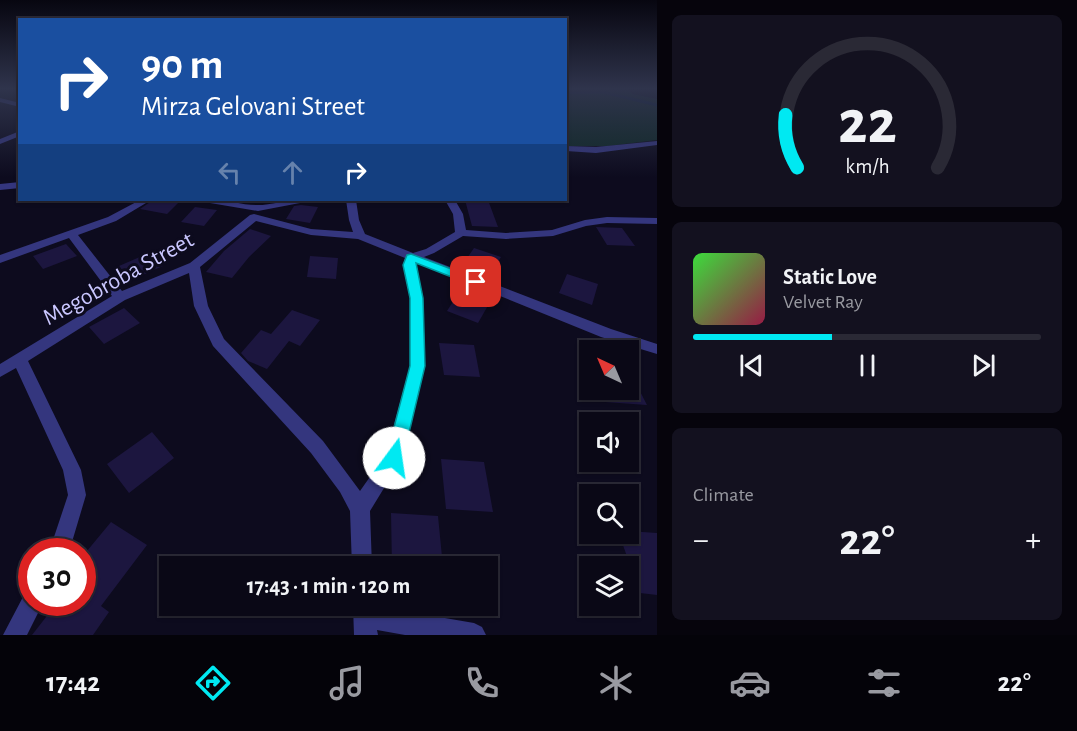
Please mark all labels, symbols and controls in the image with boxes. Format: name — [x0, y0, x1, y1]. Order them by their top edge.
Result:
icon: right — [42, 42, 120, 120]
text: 90 m — [141, 44, 223, 86]
text: 22 — [838, 92, 896, 154]
text: Mirza Gelovani Street — [141, 93, 365, 120]
icon: left — [213, 156, 246, 189]
icon: ahead — [276, 156, 309, 189]
icon: right — [339, 156, 372, 189]
text: km/h — [845, 156, 889, 177]
street label: Megobroba Street — [39, 227, 198, 330]
pin — [450, 256, 501, 307]
icon: arrive — [459, 265, 492, 298]
text: Static Love — [783, 266, 877, 288]
text: Velvet Ray — [783, 292, 863, 312]
north arrow — [579, 340, 639, 400]
map controls — [579, 340, 639, 616]
icon: previous — [735, 349, 768, 382]
icon: pause — [851, 349, 884, 382]
icon: next — [967, 349, 1000, 382]
button: sound — [579, 412, 639, 472]
position arrow — [362, 426, 426, 490]
button: search — [579, 484, 639, 544]
text: Climate — [693, 485, 754, 505]
text: 22° — [839, 518, 895, 563]
text: − — [693, 524, 709, 557]
text: + — [1025, 524, 1041, 557]
speed limit sign: 30 — [18, 538, 96, 616]
button: layers — [579, 556, 639, 616]
text: 17:43 · 1 min · 120 m — [247, 575, 410, 597]
icon: directions — [192, 662, 234, 704]
icon: music — [326, 662, 368, 704]
icon: phone — [461, 662, 503, 704]
icon: climate — [595, 662, 637, 704]
icon: car — [729, 662, 771, 704]
icon: filters — [863, 662, 905, 704]
text: 17:42 — [46, 669, 100, 696]
text: 22° — [998, 669, 1031, 696]

